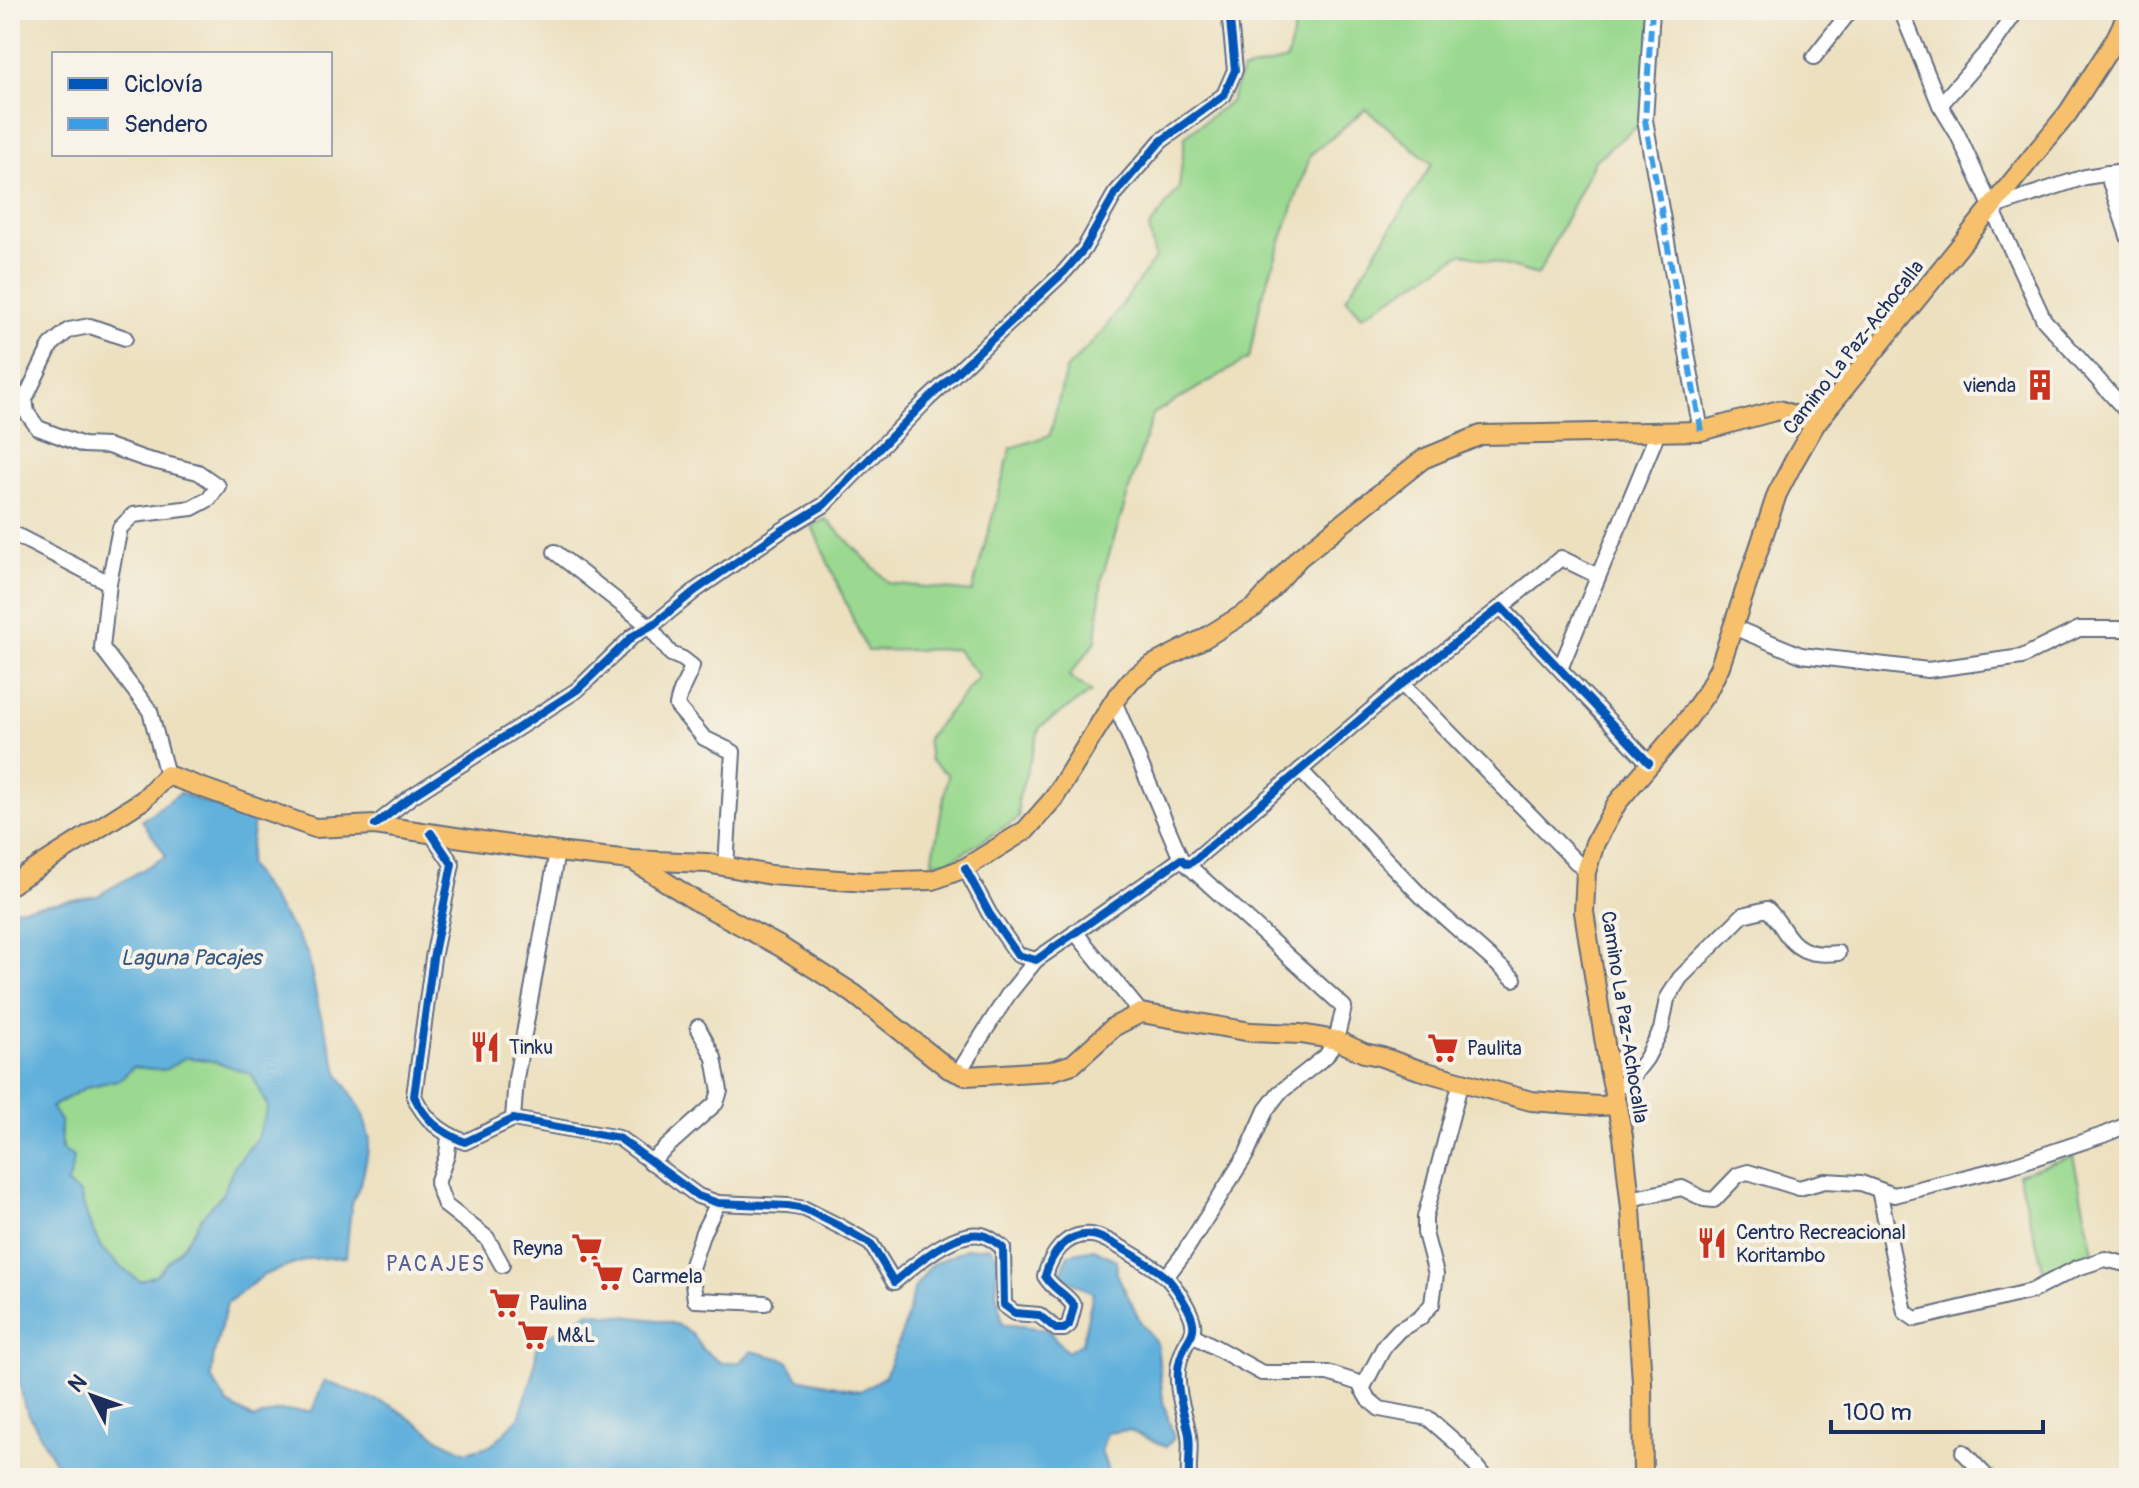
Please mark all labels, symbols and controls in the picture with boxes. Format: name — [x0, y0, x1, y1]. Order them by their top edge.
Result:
legend — [52, 52, 332, 156]
text: Ciclovía — [124, 70, 203, 99]
text: Sendero — [124, 110, 208, 139]
street label: Camino La Paz-Achocalla — [1778, 255, 1929, 440]
building icon: vienda — [2023, 368, 2057, 402]
place label: vienda — [1963, 373, 2016, 398]
street label: Camino La Paz-Achocalla — [1595, 909, 1654, 1125]
water label: Laguna Pacajes — [121, 944, 264, 972]
restaurant icon: Tinku — [468, 1030, 502, 1064]
supermarket icon: Paulita — [1426, 1031, 1460, 1065]
place label: Tinku — [509, 1035, 553, 1060]
place label: Paulita — [1467, 1036, 1522, 1061]
place label: Centro Recreacional Koritambo — [1736, 1220, 1906, 1268]
restaurant icon: Centro Recreacional Koritambo — [1695, 1226, 1729, 1260]
supermarket icon: Reyna — [570, 1231, 604, 1265]
place label: Reyna — [512, 1236, 563, 1261]
district label: PACAJES — [386, 1250, 486, 1278]
supermarket icon: Carmela — [591, 1259, 625, 1293]
place label: Carmela — [632, 1264, 702, 1289]
supermarket icon: Paulina — [488, 1286, 522, 1320]
place label: Paulina — [529, 1291, 587, 1316]
supermarket icon: M&L — [516, 1318, 550, 1352]
place label: M&L — [557, 1323, 595, 1348]
north arrow — [52, 1356, 132, 1436]
text: N — [62, 1369, 93, 1398]
scale bar — [1831, 1384, 2043, 1434]
text: 100 m — [1843, 1398, 1912, 1427]

